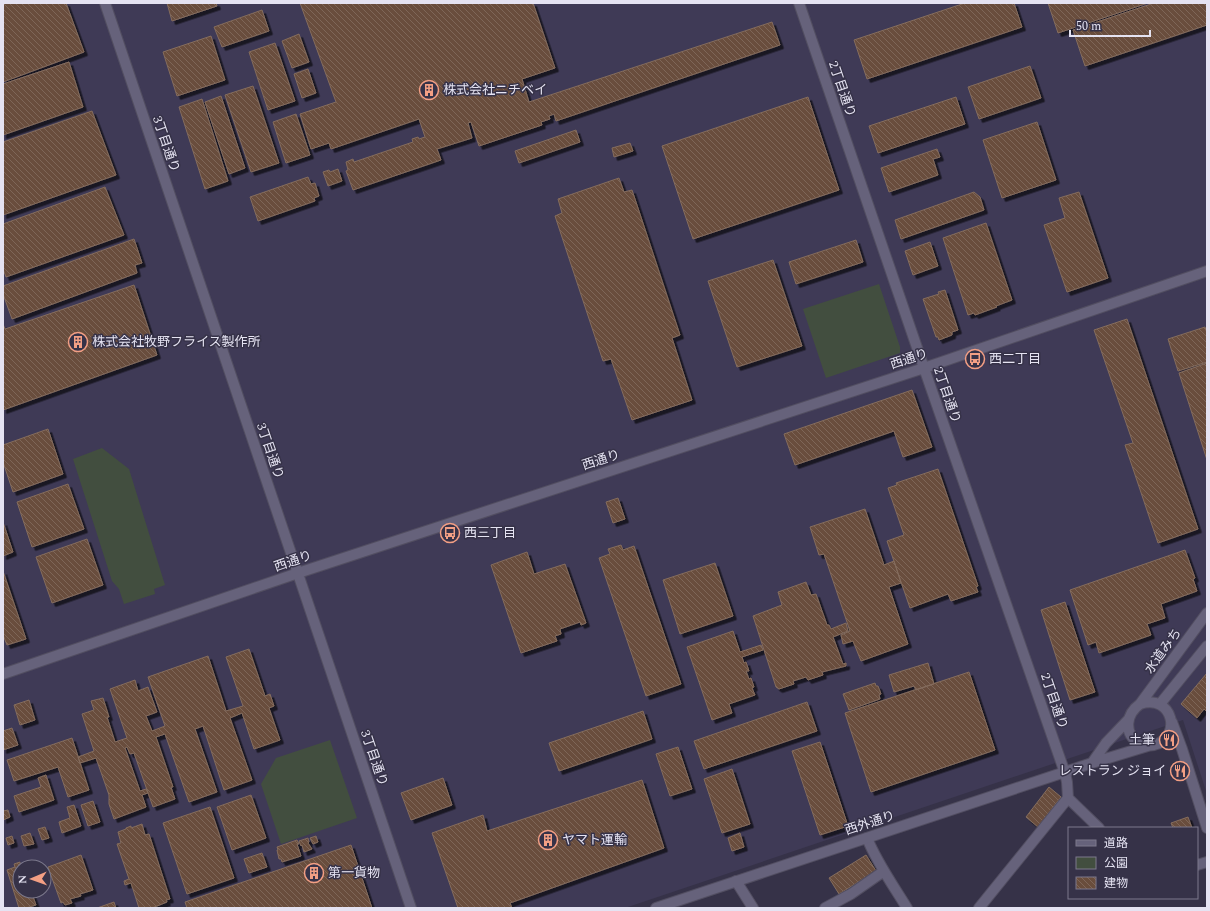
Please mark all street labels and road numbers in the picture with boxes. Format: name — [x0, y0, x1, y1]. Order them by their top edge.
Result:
street label: 2丁目通り — [823, 58, 861, 120]
street label: 3丁目通り — [147, 113, 185, 175]
street label: 西通り — [887, 343, 931, 375]
street label: 2丁目通り — [928, 364, 966, 426]
street label: 3丁目通り — [251, 420, 289, 482]
street label: 西通り — [579, 444, 623, 476]
street label: 西通り — [271, 545, 315, 577]
street label: 水道みち — [1140, 624, 1186, 678]
street label: 2丁目通り — [1035, 670, 1073, 732]
street label: 3丁目通り — [355, 727, 393, 789]
street label: 西外通り — [842, 805, 898, 841]

